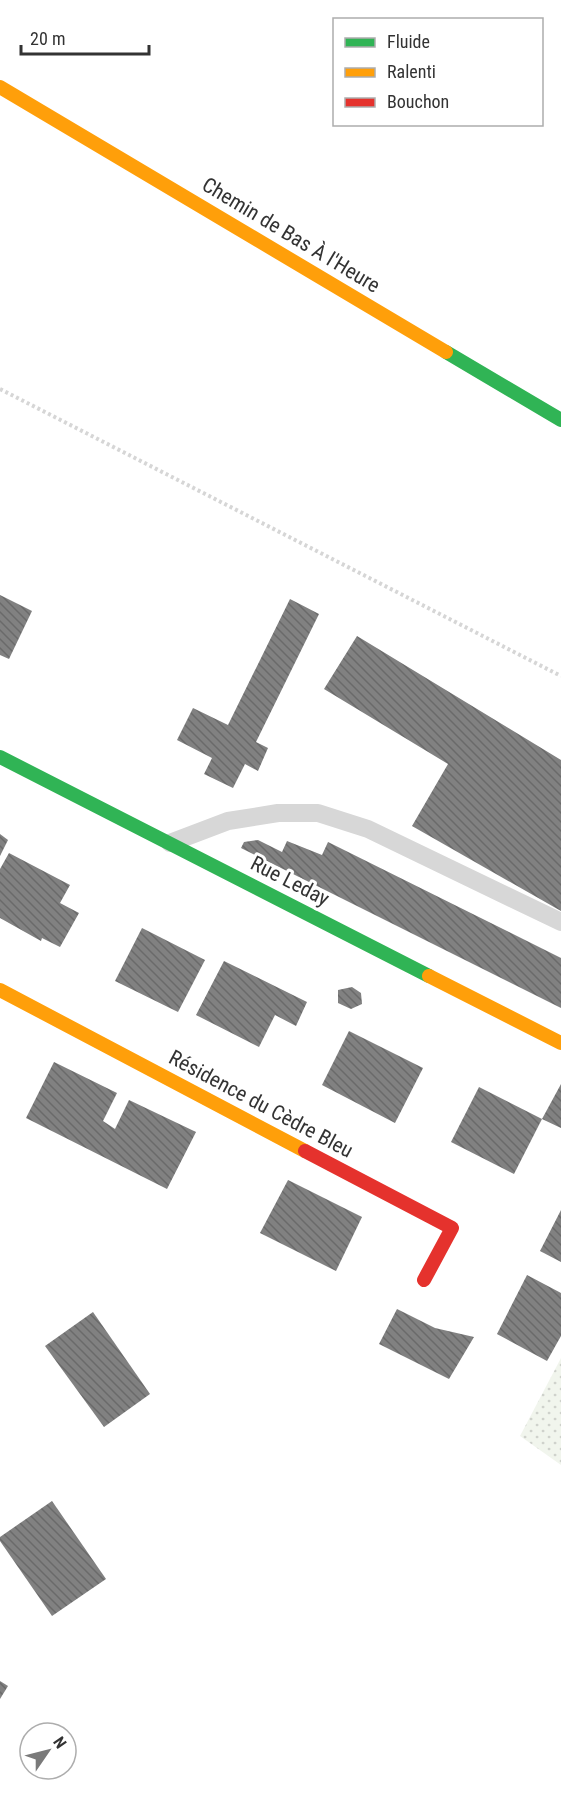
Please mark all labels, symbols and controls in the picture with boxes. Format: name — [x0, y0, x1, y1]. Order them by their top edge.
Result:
scale bar — [21, 18, 148, 56]
legend — [333, 18, 543, 126]
text: 20 m — [30, 28, 65, 49]
text: Fluide — [387, 31, 430, 52]
text: Ralenti — [387, 61, 436, 82]
text: Bouchon — [387, 91, 449, 112]
street label: Chemin de Bas À l'Heure — [198, 172, 384, 298]
street label: Rue Leday — [247, 851, 333, 911]
street label: Résidence du Cèdre Bleu — [165, 1045, 357, 1163]
north arrow — [18, 1721, 78, 1781]
text: N — [49, 1733, 70, 1752]

